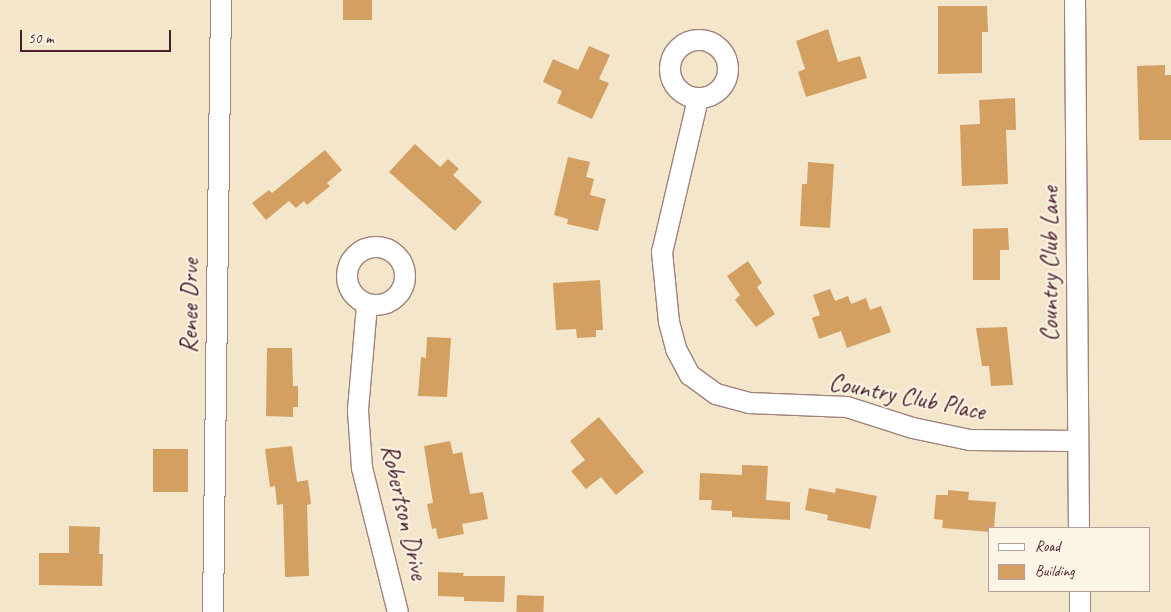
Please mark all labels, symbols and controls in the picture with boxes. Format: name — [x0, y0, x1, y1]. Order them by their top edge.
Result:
scale bar — [22, 20, 174, 52]
text: 50 m — [28, 29, 54, 48]
street label: Country Club Lane — [1035, 186, 1065, 342]
street label: Renee Drve — [174, 258, 206, 354]
street label: Country Club Place — [826, 367, 988, 427]
street label: Robertson Drive — [374, 441, 434, 583]
legend — [988, 527, 1151, 592]
text: Road — [1035, 537, 1060, 556]
text: Building — [1035, 562, 1074, 581]

